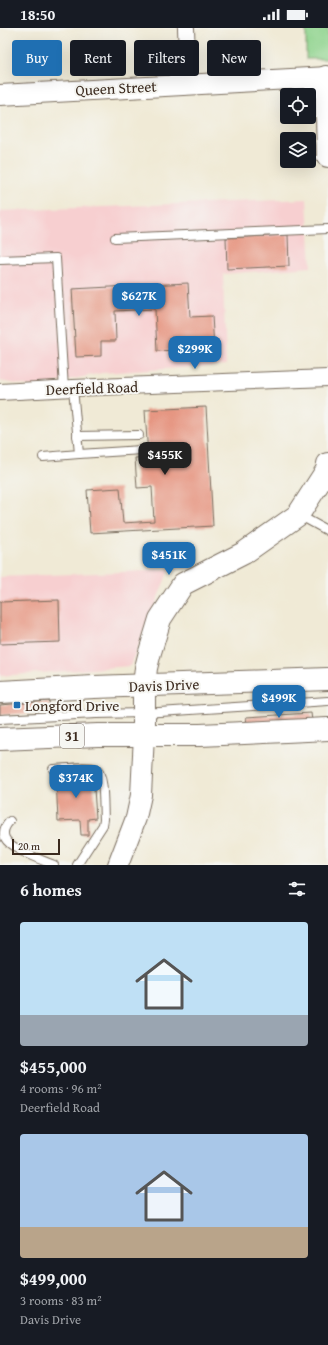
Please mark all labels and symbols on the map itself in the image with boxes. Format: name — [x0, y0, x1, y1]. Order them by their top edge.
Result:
street label: Queen Street — [75, 75, 158, 101]
pin: $627K — [111, 283, 167, 317]
pin: $299K — [167, 336, 223, 370]
street label: Deerfield Road — [45, 376, 139, 400]
pin: $455K — [137, 442, 193, 476]
pin: $451K — [141, 542, 197, 576]
street label: Davis Drive — [128, 673, 200, 697]
pin: $499K — [251, 685, 307, 719]
place label: Longford Drive — [25, 695, 119, 716]
marker: Longford Drive — [12, 700, 22, 710]
road number: 31 — [60, 724, 84, 748]
pin: $374K — [48, 765, 104, 799]
scale bar — [12, 837, 60, 856]

